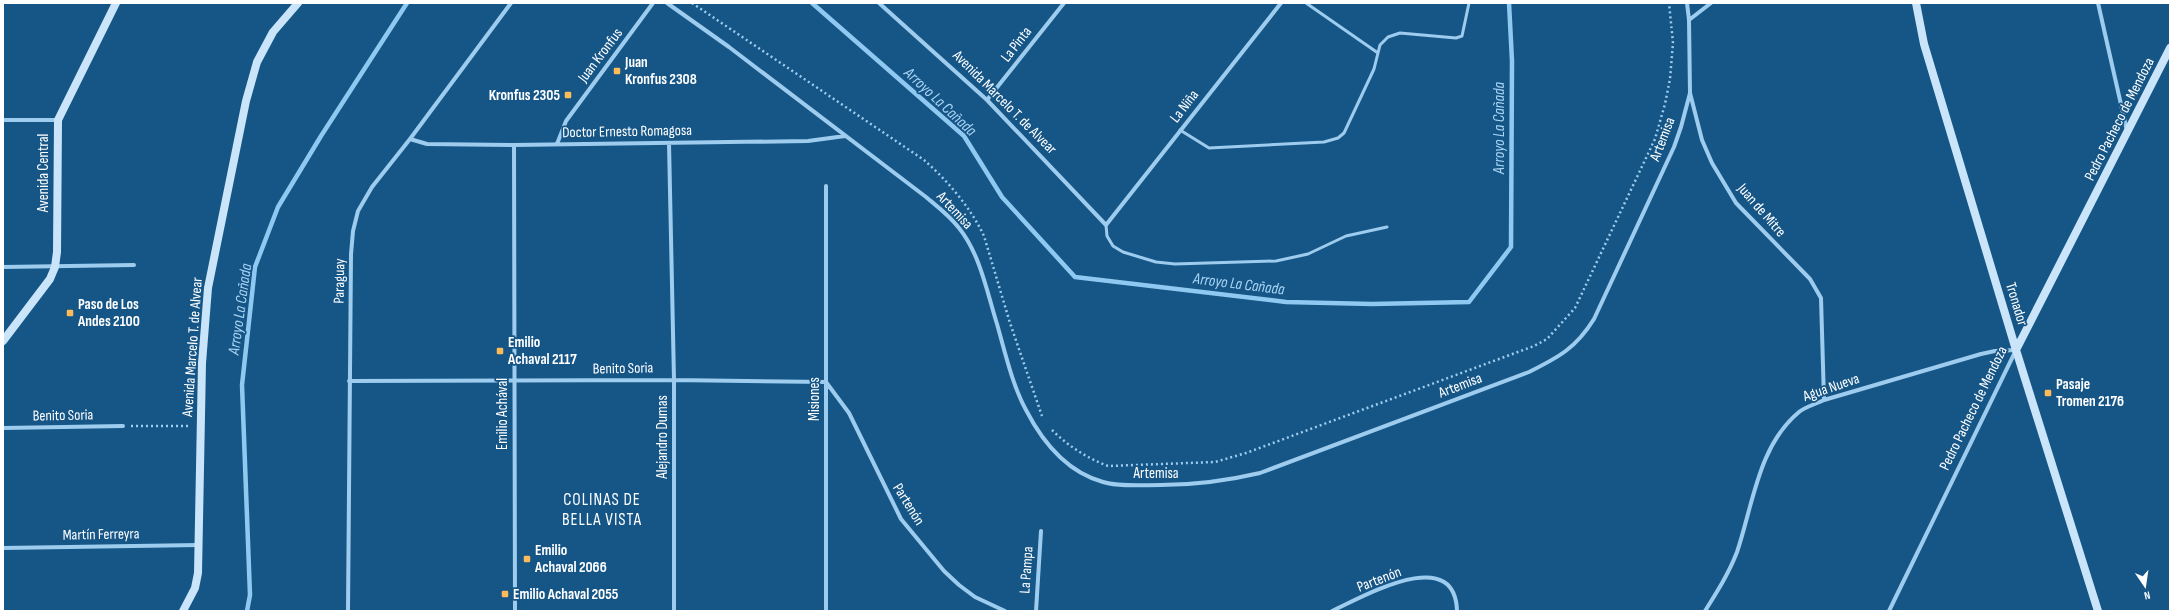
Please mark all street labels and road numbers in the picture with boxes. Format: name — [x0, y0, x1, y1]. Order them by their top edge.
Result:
street label: La Pinta — [997, 23, 1036, 66]
street label: Juan Kronfus — [573, 24, 627, 87]
street label: Avenida Marcelo T. de Alvear — [948, 46, 1061, 159]
street label: Pedro Pacheco de Mendoza — [2080, 54, 2159, 184]
street label: La Niña — [1166, 86, 1203, 126]
street label: Artemisa — [1645, 114, 1680, 165]
street label: Doctor Ernesto Romagosa — [562, 121, 692, 142]
street label: Avenida Central — [34, 134, 53, 213]
street label: Juan de Mitre — [1732, 179, 1790, 241]
street label: Artemisa — [932, 187, 977, 234]
street label: Paraguay — [330, 258, 349, 304]
street label: Avenida Marcelo T. de Alvear — [178, 276, 207, 418]
street label: Tronador — [2001, 280, 2032, 329]
street label: Pedro Pacheco de Mendoza — [1935, 343, 2012, 473]
street label: Benito Soria — [593, 358, 654, 379]
street label: Artemisa — [1435, 368, 1485, 403]
street label: Agua Nueva — [1800, 369, 1862, 406]
street label: Misiones — [805, 377, 824, 421]
street label: Emilio Achával — [493, 378, 512, 450]
street label: Alejandro Dumas — [653, 395, 672, 480]
street label: Benito Soria — [33, 405, 94, 426]
street label: Artemisa — [1132, 464, 1179, 483]
street label: Partenón — [888, 480, 929, 529]
street label: Martín Ferreyra — [62, 524, 140, 545]
street label: La Pampa — [1015, 546, 1038, 594]
street label: Partenón — [1354, 562, 1404, 597]

